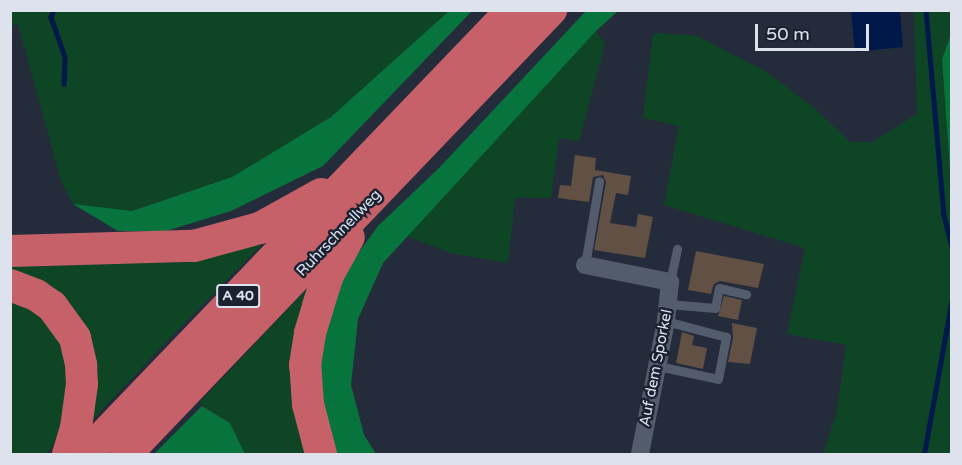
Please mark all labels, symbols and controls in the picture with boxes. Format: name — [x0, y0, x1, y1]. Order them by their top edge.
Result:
scale bar — [758, 12, 872, 50]
text: 50 m — [766, 23, 810, 45]
street label: Ruhrschnellweg — [293, 186, 385, 280]
road number: A 40 — [216, 285, 260, 307]
street label: Auf dem Sporkel — [636, 308, 676, 428]

